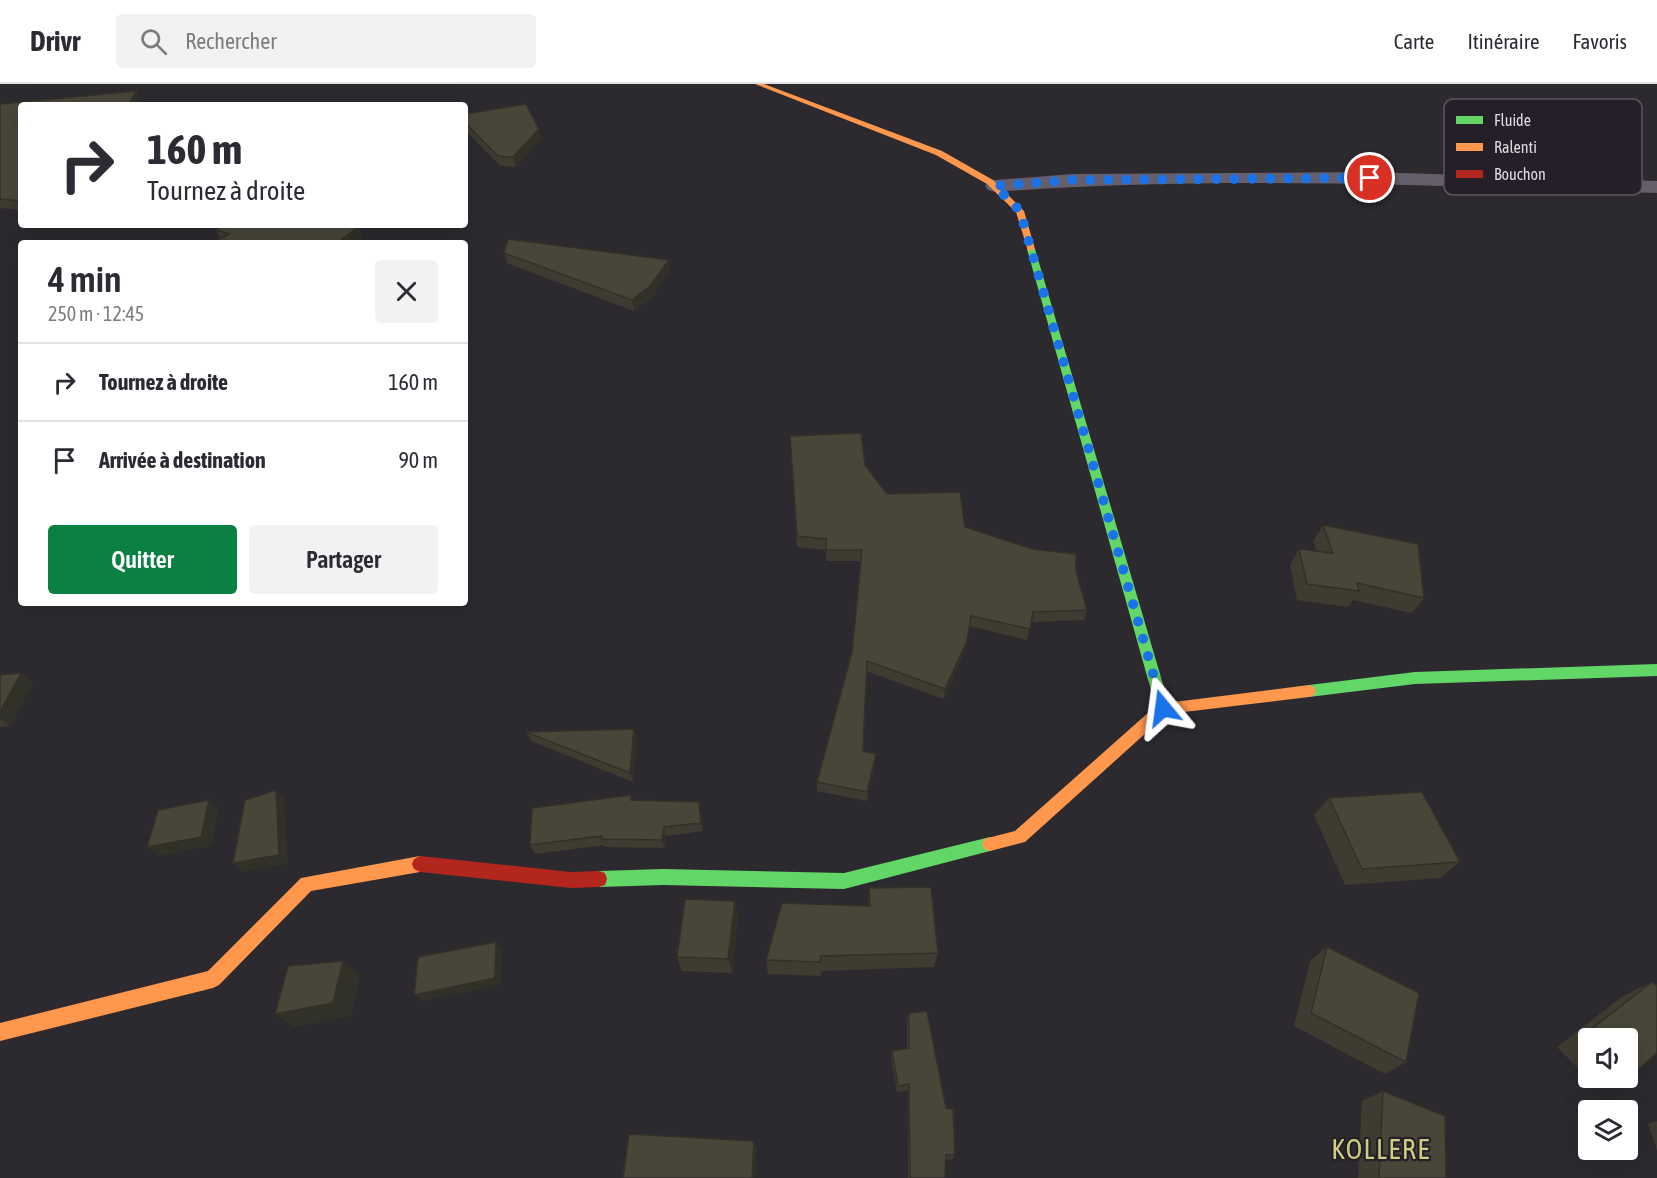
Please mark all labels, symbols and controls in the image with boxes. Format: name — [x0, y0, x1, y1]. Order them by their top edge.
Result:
search box — [116, 14, 536, 68]
text: Drivr — [30, 25, 80, 57]
icon: search — [137, 25, 170, 58]
text: Rechercher — [185, 28, 277, 54]
text: Carte — [1394, 29, 1434, 53]
text: Itinéraire — [1467, 29, 1539, 53]
text: Favoris — [1572, 29, 1627, 53]
legend — [1444, 99, 1642, 195]
text: Fluide — [1494, 111, 1531, 129]
text: 160 m — [147, 125, 242, 173]
icon: right — [48, 126, 126, 204]
text: Ralenti — [1494, 138, 1537, 156]
pin — [1344, 152, 1395, 203]
icon: arrive — [1353, 161, 1386, 194]
text: Bouchon — [1494, 165, 1546, 183]
text: Tournez à droite — [147, 175, 305, 206]
text: 4 min — [48, 258, 122, 300]
button: close — [375, 260, 438, 323]
text: 250 m · 12:45 — [48, 302, 144, 325]
icon: right — [48, 366, 81, 399]
text: Tournez à droite — [99, 369, 228, 395]
text: 160 m — [388, 369, 438, 395]
icon: arrive — [48, 444, 81, 477]
text: Arrivée à destination — [99, 447, 266, 473]
text: 90 m — [398, 447, 438, 473]
button: Quitter — [48, 525, 237, 594]
button: Partager — [249, 525, 438, 594]
position arrow — [1131, 676, 1195, 740]
map controls — [1578, 1028, 1638, 1160]
button: sound — [1578, 1028, 1638, 1088]
button: layers — [1578, 1100, 1638, 1160]
district label: KOLLERE — [1331, 1133, 1431, 1165]

